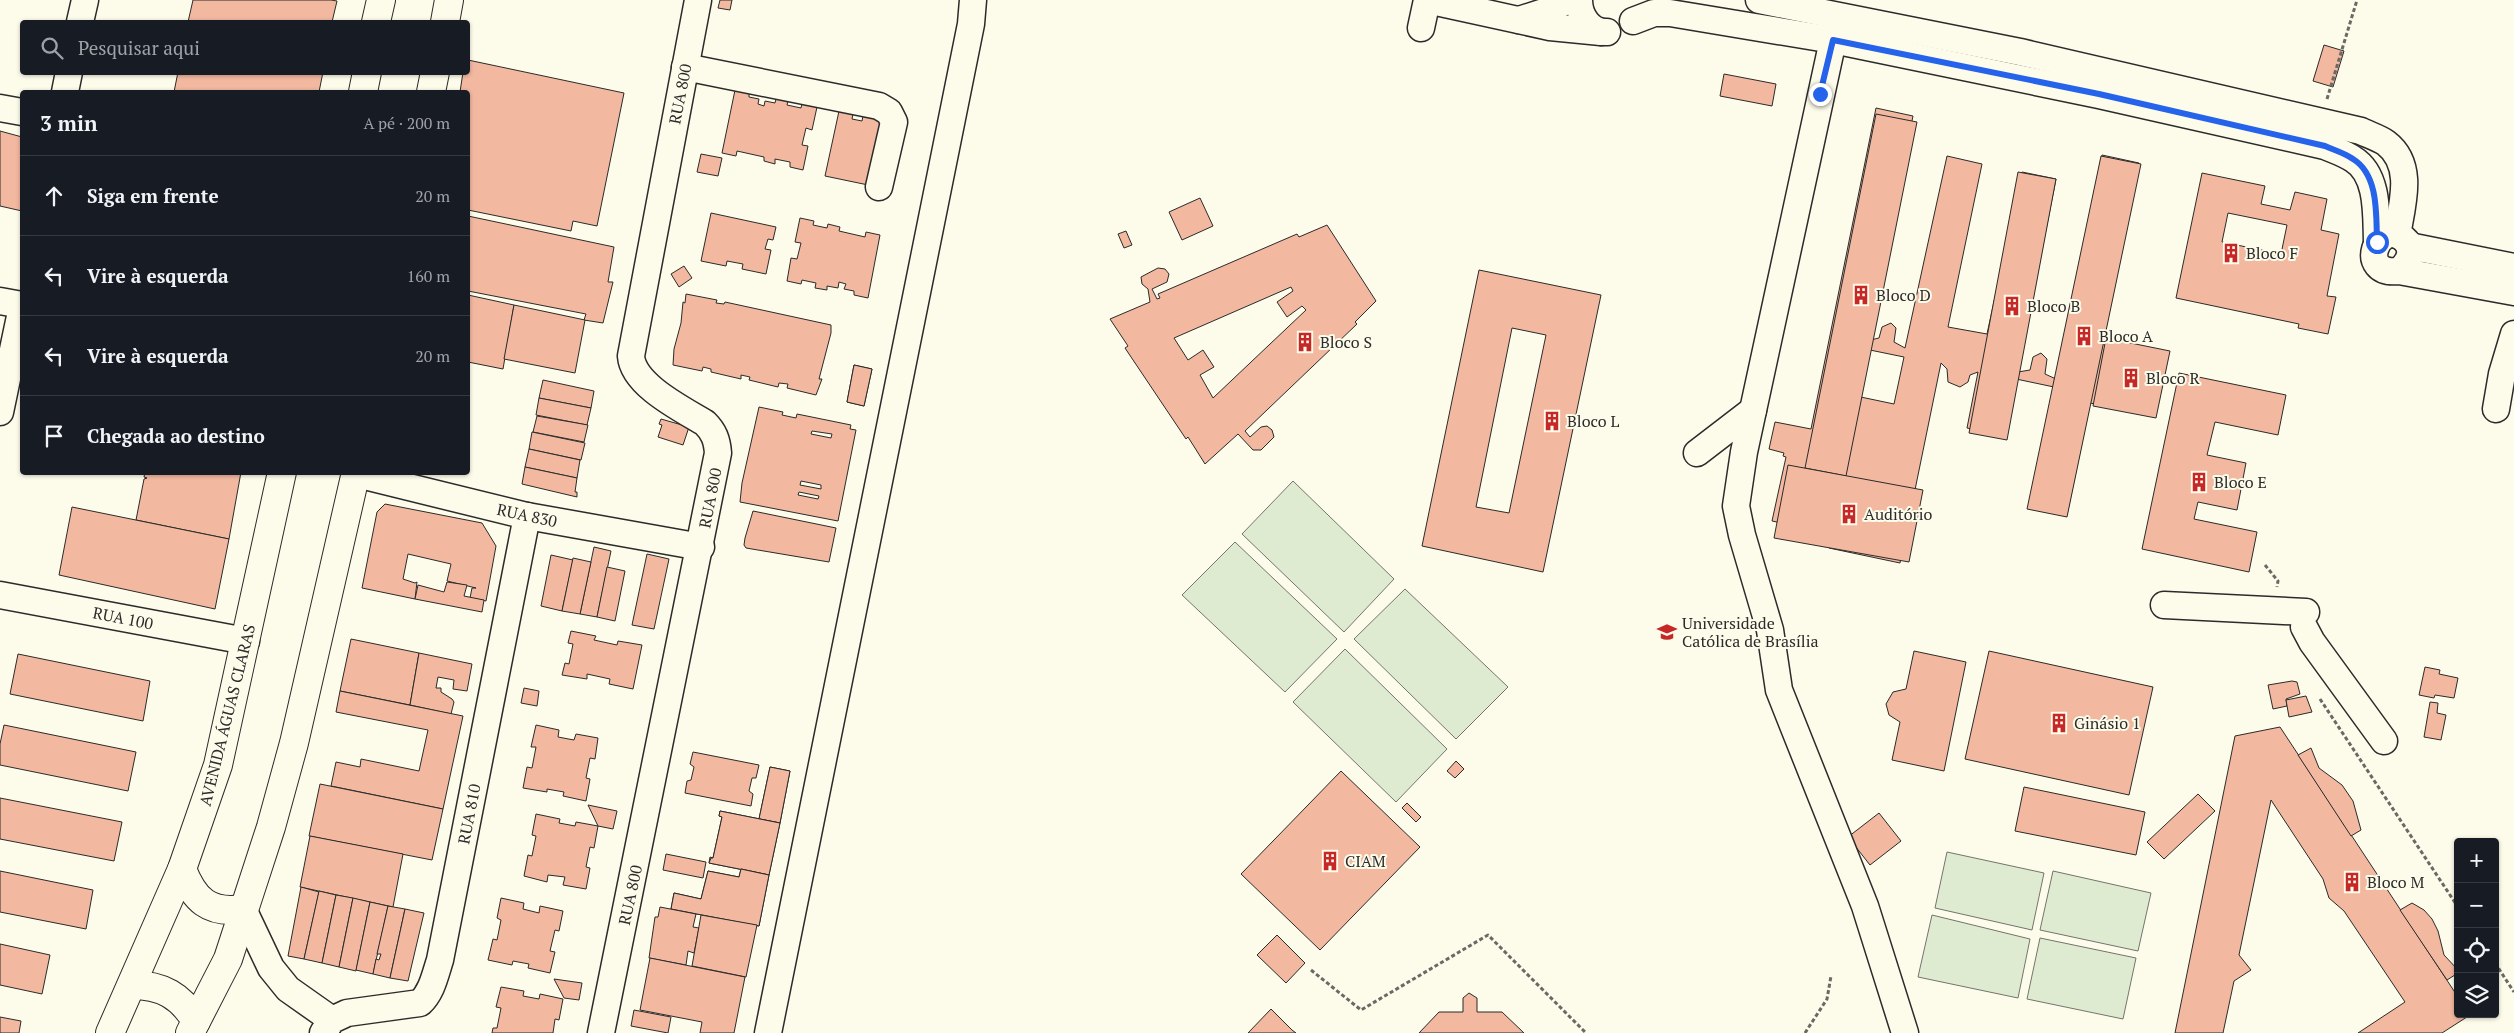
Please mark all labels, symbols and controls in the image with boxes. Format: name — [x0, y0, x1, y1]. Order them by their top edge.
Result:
search box — [20, 20, 470, 75]
icon: search — [38, 34, 66, 62]
text: Pesquisar aqui — [78, 35, 200, 60]
street label: RUA 800 — [663, 62, 697, 126]
route end — [1809, 83, 1832, 106]
text: 3 min — [40, 109, 97, 137]
text: A pé · 200 m — [363, 112, 450, 134]
icon: ahead — [40, 182, 68, 210]
text: Siga em frente — [87, 183, 219, 208]
text: 20 m — [415, 185, 450, 207]
route start — [2366, 231, 2389, 254]
building icon: Bloco F — [2220, 242, 2242, 264]
place label: Bloco F — [2246, 242, 2298, 264]
icon: left — [40, 262, 68, 290]
text: Vire à esquerda — [87, 263, 229, 288]
text: 160 m — [407, 265, 450, 287]
building icon: Bloco D — [1850, 284, 1872, 306]
place label: Bloco D — [1876, 284, 1931, 306]
building icon: Bloco B — [2001, 295, 2023, 317]
place label: Bloco B — [2027, 295, 2080, 317]
building icon: Bloco A — [2073, 325, 2095, 347]
place label: Bloco A — [2099, 325, 2153, 347]
building icon: Bloco S — [1294, 331, 1316, 353]
place label: Bloco S — [1320, 331, 1372, 353]
icon: left — [40, 342, 68, 370]
text: Vire à esquerda — [87, 343, 229, 368]
text: 20 m — [415, 345, 450, 367]
building icon: Bloco R — [2120, 367, 2142, 389]
place label: Bloco R — [2146, 367, 2200, 389]
building icon: Bloco L — [1541, 410, 1563, 432]
place label: Bloco L — [1567, 410, 1619, 432]
icon: arrive — [40, 422, 68, 450]
text: Chegada ao destino — [87, 423, 265, 448]
street label: RUA 800 — [693, 466, 727, 530]
building icon: Bloco E — [2188, 471, 2210, 493]
place label: Bloco E — [2214, 471, 2267, 493]
street label: RUA 830 — [495, 498, 559, 532]
building icon: Auditório — [1838, 503, 1860, 525]
place label: Auditório — [1864, 503, 1933, 525]
street label: RUA 100 — [91, 601, 155, 635]
place label: Universidade Católica de Brasília — [1682, 612, 1819, 652]
school or university icon: Universidade Católica de Brasília — [1656, 621, 1678, 643]
street label: AVENIDA ÁGUAS CLARAS — [194, 622, 260, 808]
building icon: Ginásio 1 — [2048, 712, 2070, 734]
place label: Ginásio 1 — [2074, 712, 2140, 734]
street label: RUA 810 — [452, 782, 486, 846]
map controls — [2454, 838, 2499, 1018]
button: + — [2454, 838, 2499, 883]
building icon: CIAM — [1319, 850, 1341, 872]
place label: CIAM — [1345, 850, 1386, 872]
street label: RUA 800 — [613, 863, 647, 927]
building icon: Bloco M — [2341, 871, 2363, 893]
place label: Bloco M — [2367, 871, 2424, 893]
button: − — [2454, 883, 2499, 928]
button: locate — [2454, 928, 2499, 973]
button: layers — [2454, 973, 2499, 1018]

